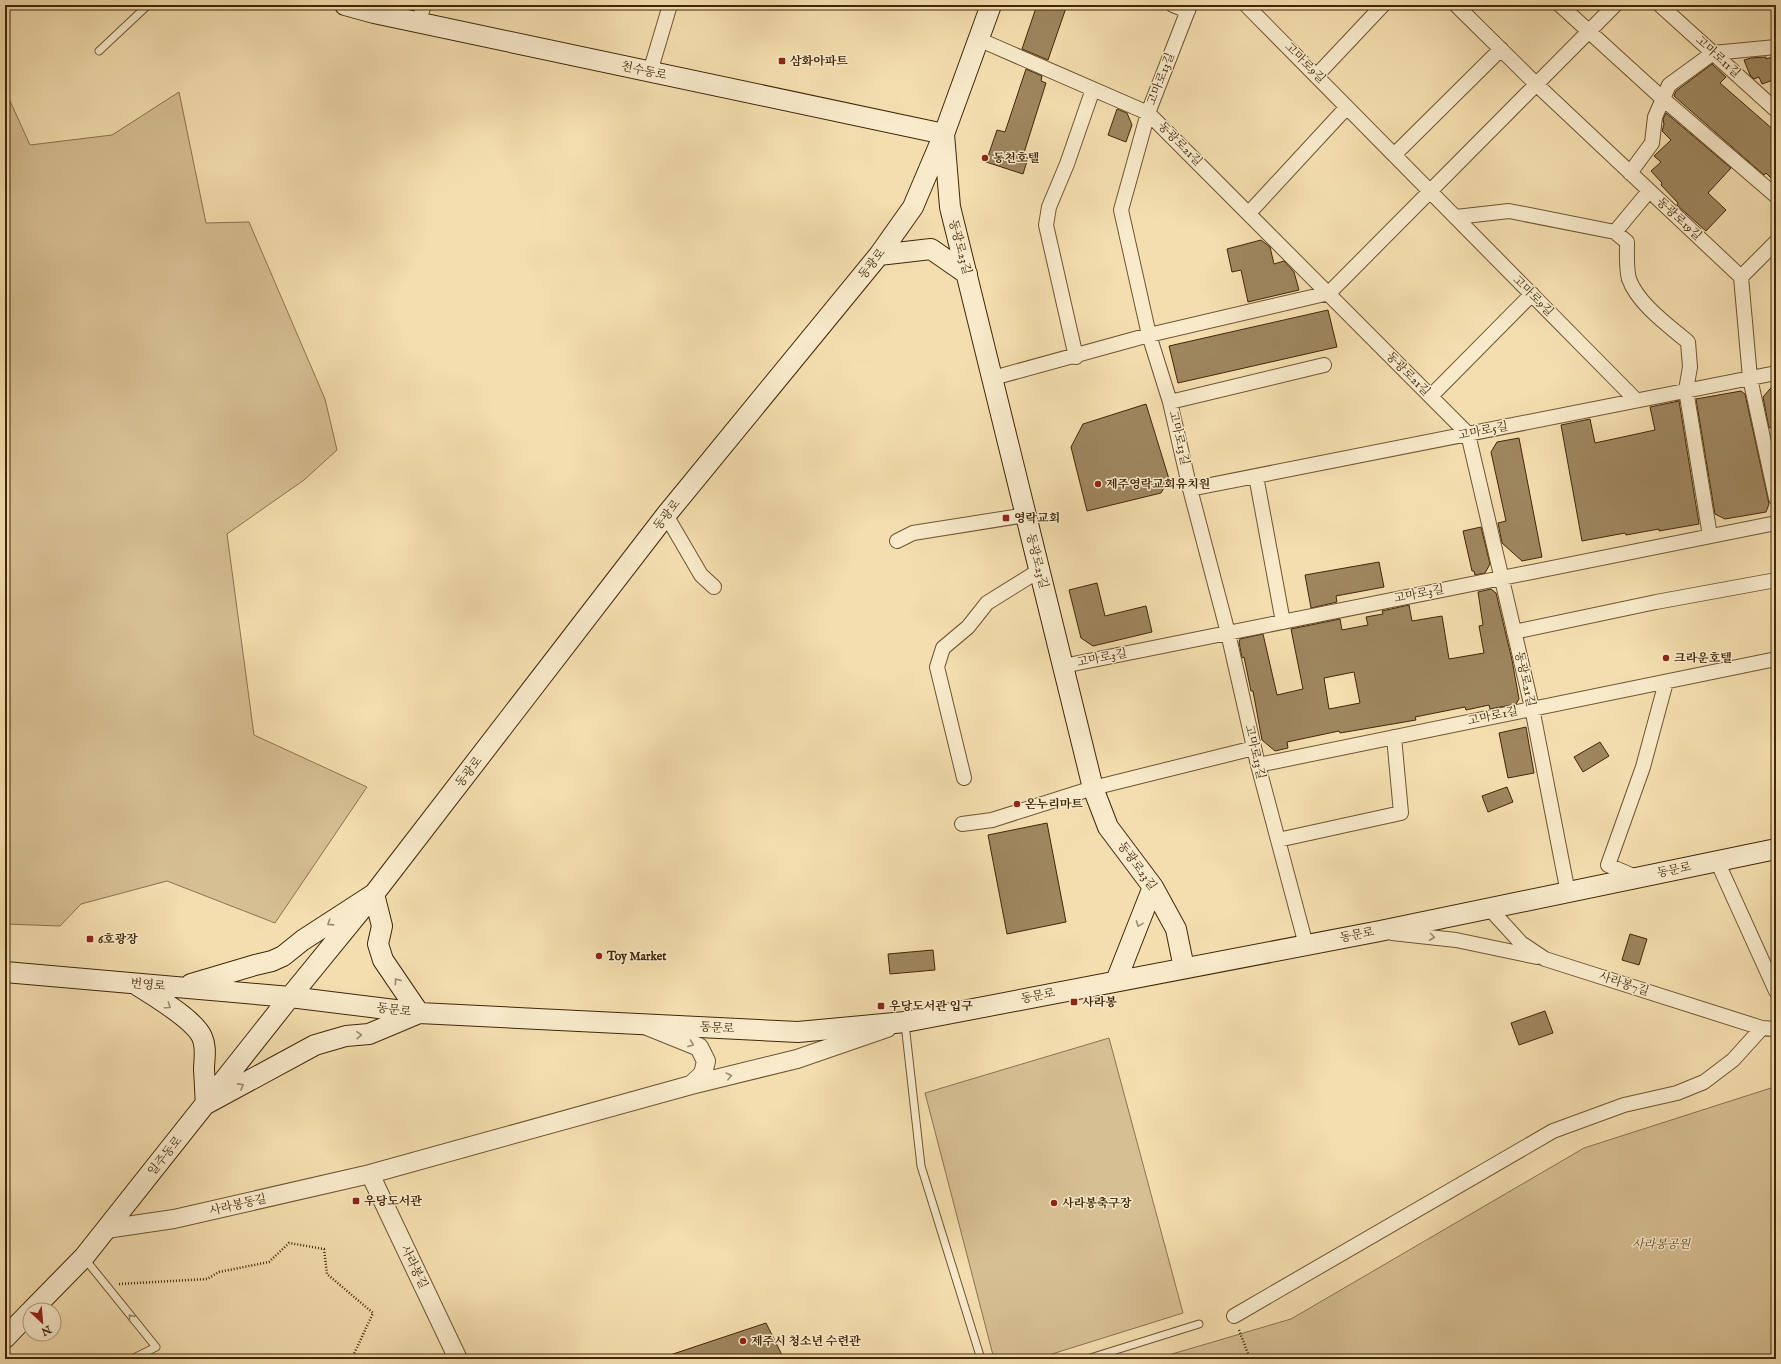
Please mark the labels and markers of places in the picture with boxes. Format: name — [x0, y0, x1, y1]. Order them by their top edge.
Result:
place label: 삼화아파트 — [790, 54, 848, 69]
marker: 삼화아파트 — [777, 56, 787, 66]
place label: 동천호텔 — [993, 151, 1039, 166]
marker: 동천호텔 — [980, 153, 990, 163]
place label: 제주영락교회유치원 — [1106, 477, 1210, 492]
marker: 제주영락교회유치원 — [1093, 479, 1103, 489]
place label: 영락교회 — [1014, 511, 1060, 526]
marker: 영락교회 — [1001, 513, 1011, 523]
place label: 크라운호텔 — [1674, 651, 1732, 666]
marker: 크라운호텔 — [1661, 653, 1671, 663]
place label: 온누리마트 — [1025, 797, 1083, 812]
marker: 온누리마트 — [1012, 799, 1022, 809]
place label: 6호광장 — [98, 932, 138, 947]
marker: 6호광장 — [85, 934, 95, 944]
place label: Toy Market — [606, 949, 667, 965]
marker: Toy Market — [594, 951, 604, 961]
place label: 사라봉 — [1082, 995, 1117, 1010]
marker: 사라봉 — [1069, 997, 1079, 1007]
place label: 우당도서관 입구 — [889, 999, 973, 1014]
marker: 우당도서관 입구 — [876, 1001, 886, 1011]
place label: 우당도서관 — [364, 1194, 422, 1209]
marker: 우당도서관 — [351, 1196, 361, 1206]
place label: 사라봉축구장 — [1062, 1196, 1132, 1211]
marker: 사라봉축구장 — [1049, 1198, 1059, 1208]
place label: 제주시 청소년 수련관 — [751, 1334, 861, 1349]
marker: 제주시 청소년 수련관 — [738, 1336, 748, 1346]

